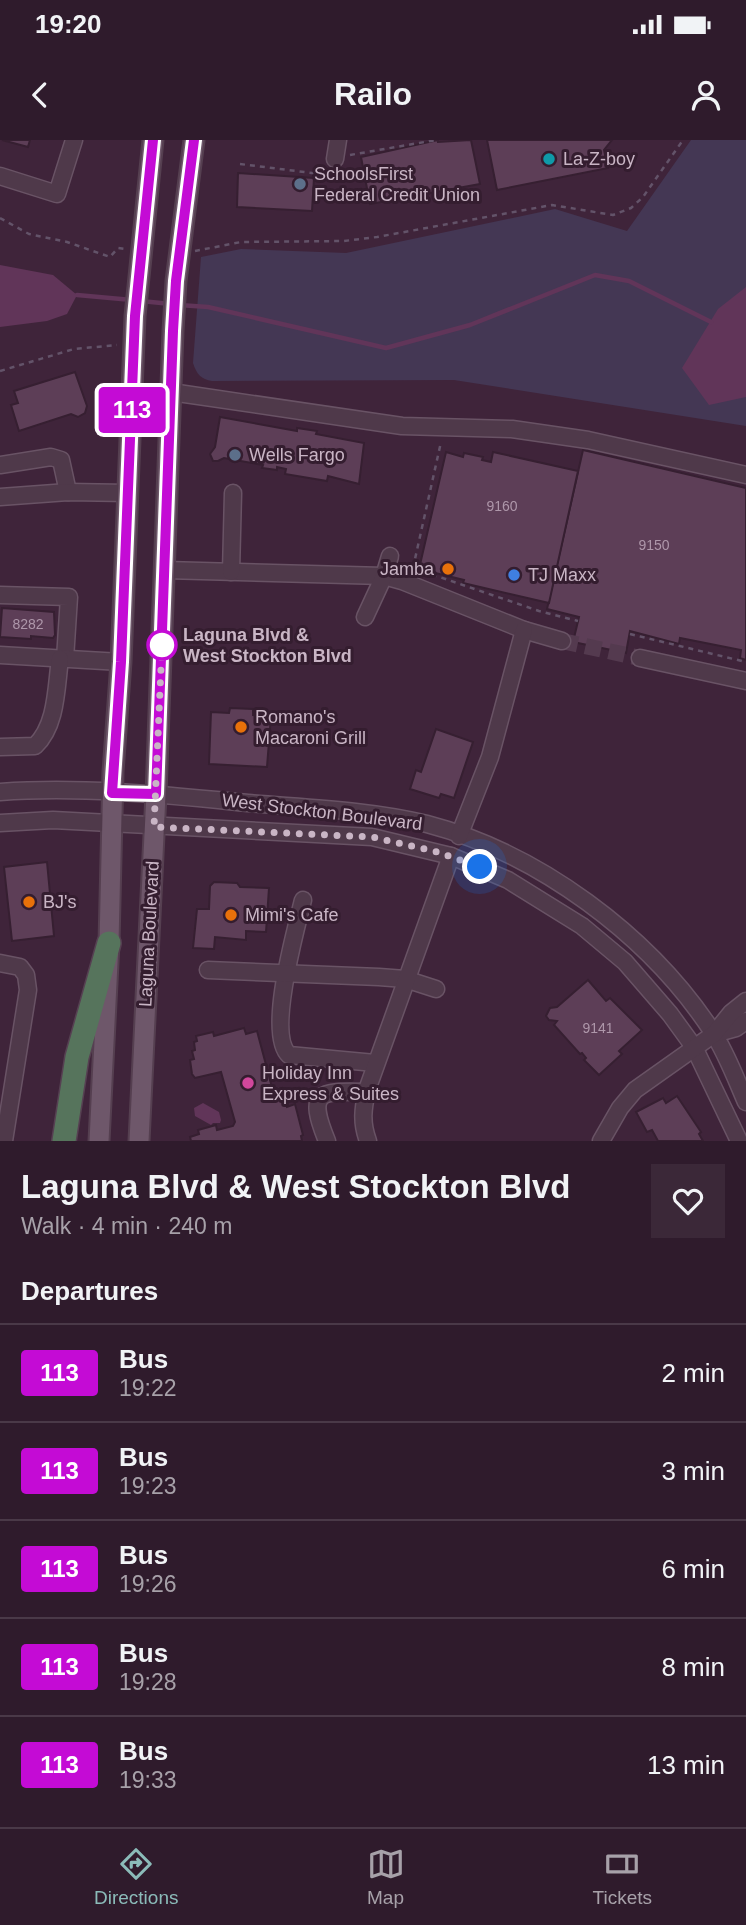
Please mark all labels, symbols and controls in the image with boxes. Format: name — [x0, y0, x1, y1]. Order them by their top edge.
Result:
text: 19:20 — [35, 9, 102, 39]
icon: back — [21, 76, 59, 114]
text: Railo — [334, 76, 412, 112]
icon: person — [687, 76, 725, 114]
place label: La-Z-boy — [563, 149, 635, 169]
marker: La-Z-boy — [541, 151, 557, 167]
place label: SchoolsFirst Federal Credit Union — [314, 164, 480, 205]
marker: SchoolsFirst Federal Credit Union — [292, 176, 308, 192]
line badge: 113 — [92, 387, 172, 433]
text: 113 — [113, 396, 151, 423]
place label: Wells Fargo — [249, 445, 345, 465]
marker: Wells Fargo — [227, 447, 243, 463]
house number: 9160 — [486, 498, 518, 514]
house number: 9150 — [638, 537, 670, 553]
place label: Jamba — [380, 559, 435, 579]
marker: Jamba — [440, 561, 456, 577]
place label: TJ Maxx — [528, 565, 596, 585]
marker: TJ Maxx — [506, 567, 522, 583]
house number: 8282 — [12, 616, 44, 632]
place label: Laguna Blvd & West Stockton Blvd — [183, 625, 352, 666]
marker: Laguna Blvd & West Stockton Blvd — [147, 630, 177, 660]
place label: Romano's Macaroni Grill — [255, 707, 366, 748]
marker: Romano's Macaroni Grill — [233, 719, 249, 735]
street label: West Stockton Boulevard — [221, 790, 423, 834]
your location — [462, 849, 497, 884]
street label: Laguna Boulevard — [135, 861, 163, 1007]
place label: BJ's — [43, 892, 76, 912]
marker: BJ's — [21, 894, 37, 910]
place label: Mimi's Cafe — [245, 905, 338, 925]
marker: Mimi's Cafe — [223, 907, 239, 923]
house number: 9141 — [582, 1020, 614, 1036]
place label: Holiday Inn Express & Suites — [262, 1063, 399, 1104]
marker: Holiday Inn Express & Suites — [240, 1075, 256, 1091]
button: heart — [651, 1164, 725, 1238]
text: Laguna Blvd & West Stockton Blvd — [21, 1168, 570, 1205]
text: Walk · 4 min · 240 m — [21, 1213, 232, 1239]
text: Departures — [21, 1276, 158, 1306]
text: Bus — [119, 1344, 168, 1374]
text: 2 min — [661, 1358, 725, 1388]
text: 113 — [40, 1359, 79, 1386]
text: 19:22 — [119, 1375, 177, 1401]
text: Bus — [119, 1442, 168, 1472]
text: 3 min — [661, 1456, 725, 1486]
text: 113 — [40, 1457, 79, 1484]
text: 19:23 — [119, 1473, 177, 1499]
text: Bus — [119, 1540, 168, 1570]
text: 6 min — [661, 1554, 725, 1584]
text: 113 — [40, 1555, 79, 1582]
text: 19:26 — [119, 1571, 177, 1597]
text: Bus — [119, 1638, 168, 1668]
text: 8 min — [661, 1652, 725, 1682]
text: 113 — [40, 1653, 79, 1680]
text: 19:28 — [119, 1669, 177, 1695]
text: Bus — [119, 1736, 168, 1766]
text: 13 min — [647, 1750, 725, 1780]
text: 113 — [40, 1751, 79, 1778]
text: 19:33 — [119, 1767, 177, 1793]
tab: Directions — [94, 1845, 178, 1909]
tab: Map — [367, 1845, 405, 1909]
tab: Tickets — [593, 1845, 652, 1909]

